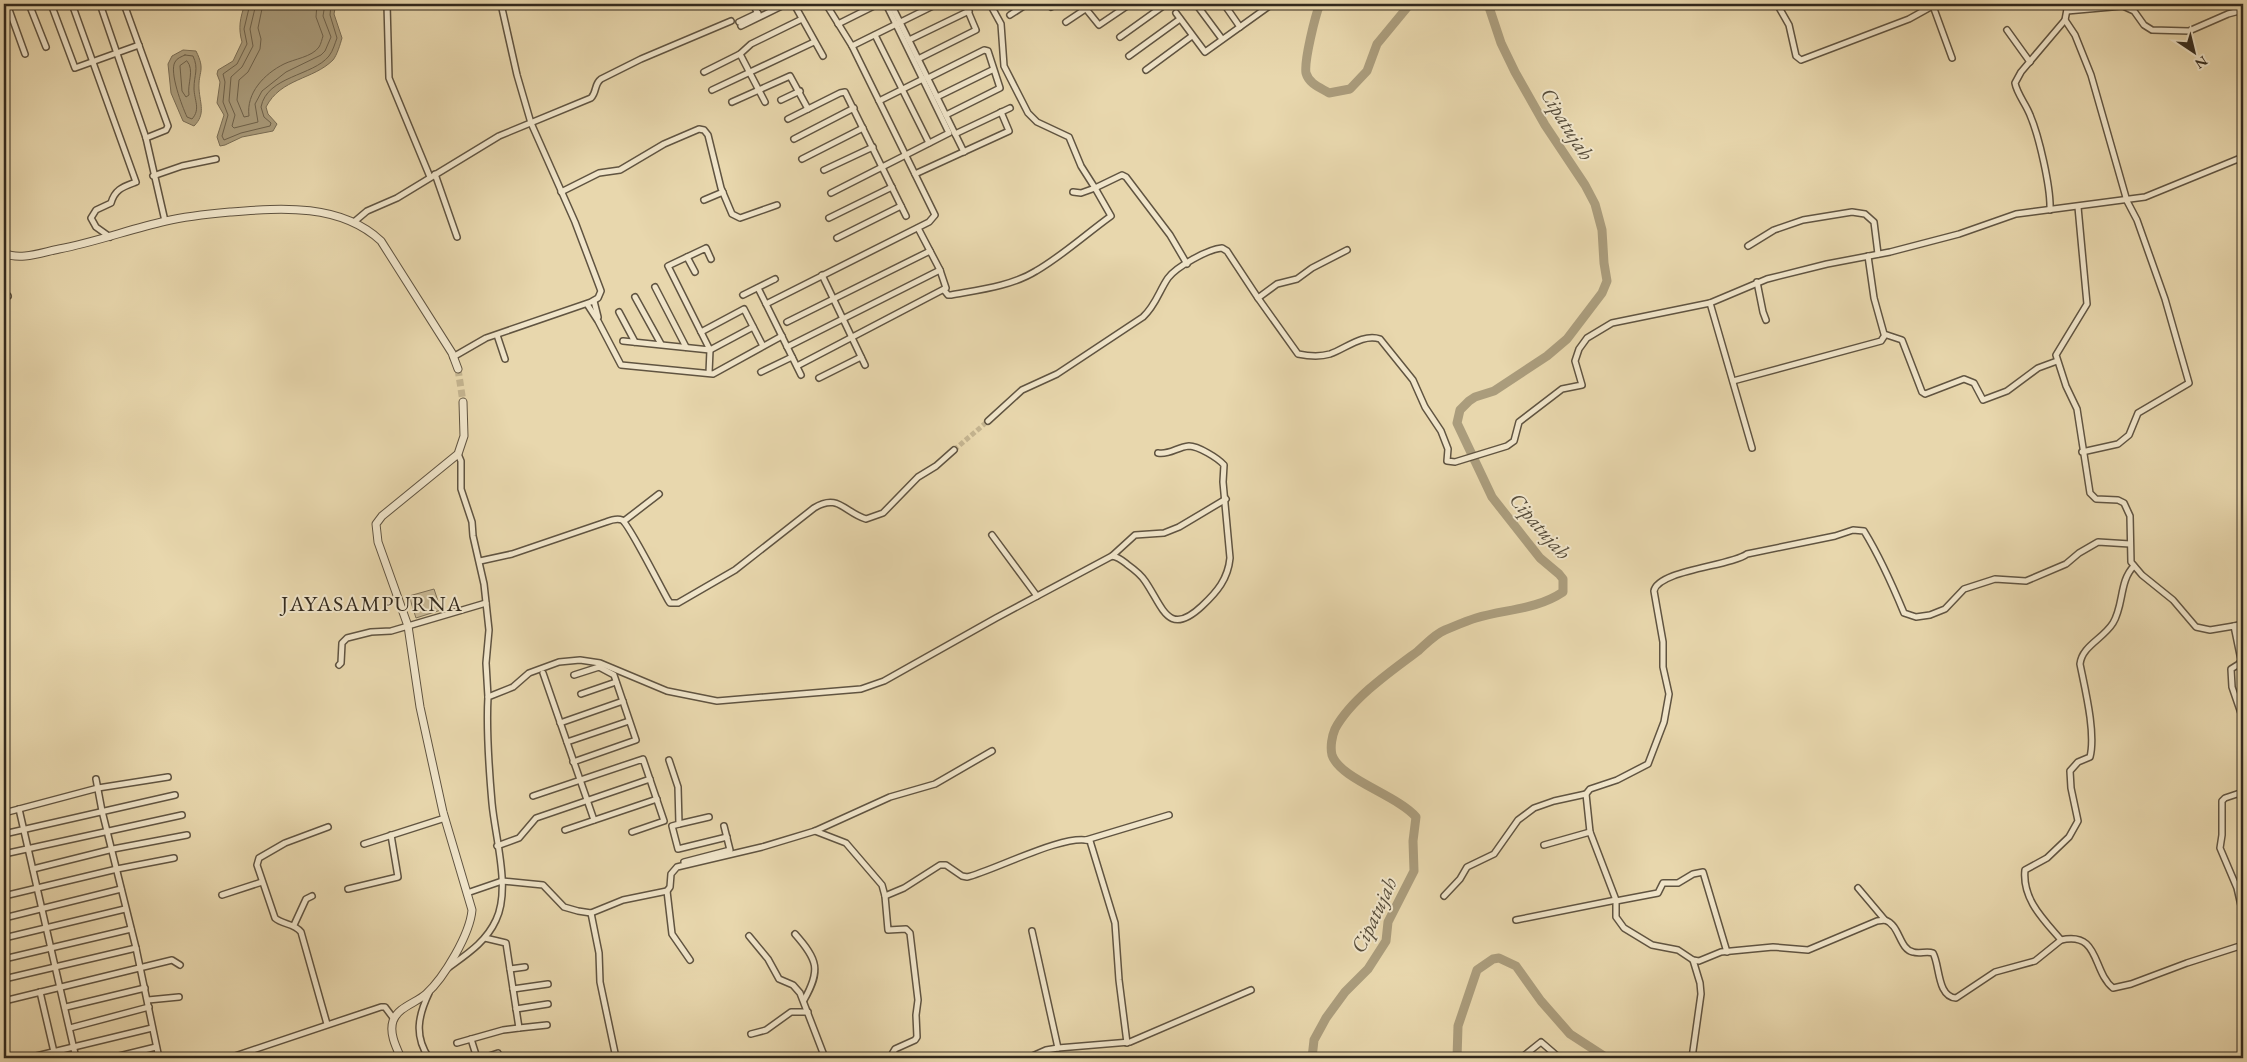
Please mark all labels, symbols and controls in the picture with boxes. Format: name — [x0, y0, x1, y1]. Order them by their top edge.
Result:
north arrow — [2170, 28, 2220, 78]
text: N — [2191, 52, 2211, 74]
water label: Cipatujah — [1535, 82, 1600, 165]
water label: Cipatujah — [1504, 486, 1577, 565]
district label: JAYASAMPURNA — [279, 589, 463, 618]
water label: Cipatujah — [1344, 873, 1403, 957]

